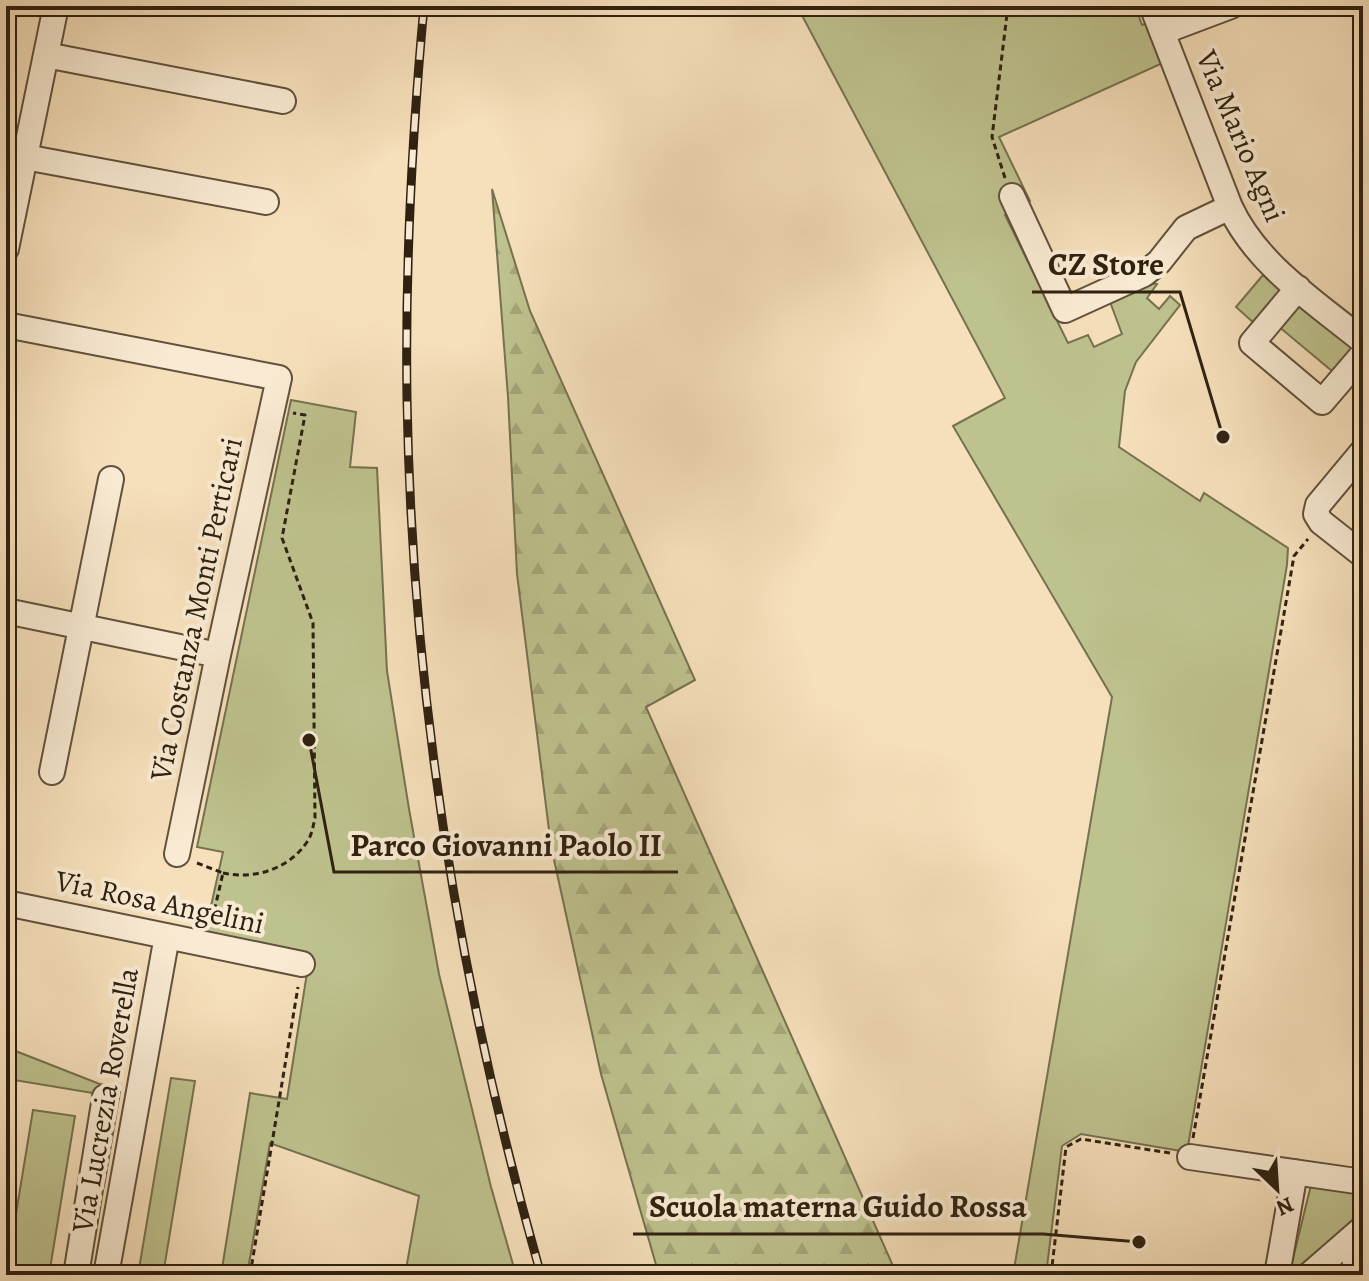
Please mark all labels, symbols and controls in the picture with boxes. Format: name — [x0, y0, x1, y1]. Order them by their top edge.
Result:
street label: Via Mario Agni — [1186, 43, 1295, 228]
callout: CZ Store — [1032, 236, 1180, 292]
text: CZ Store — [1048, 242, 1164, 286]
street label: Via Costanza Monti Perticari — [140, 434, 252, 785]
callout: Parco Giovanni Paolo II — [334, 816, 678, 872]
text: Parco Giovanni Paolo II — [350, 823, 662, 867]
street label: Via Rosa Angelini — [51, 860, 268, 944]
street label: Via Lucrezia Roverella — [62, 965, 148, 1236]
north arrow — [1237, 1149, 1317, 1229]
callout: Scuola materna Guido Rossa — [633, 1178, 1043, 1234]
text: Scuola materna Guido Rossa — [649, 1184, 1028, 1228]
text: N — [1271, 1189, 1299, 1223]

